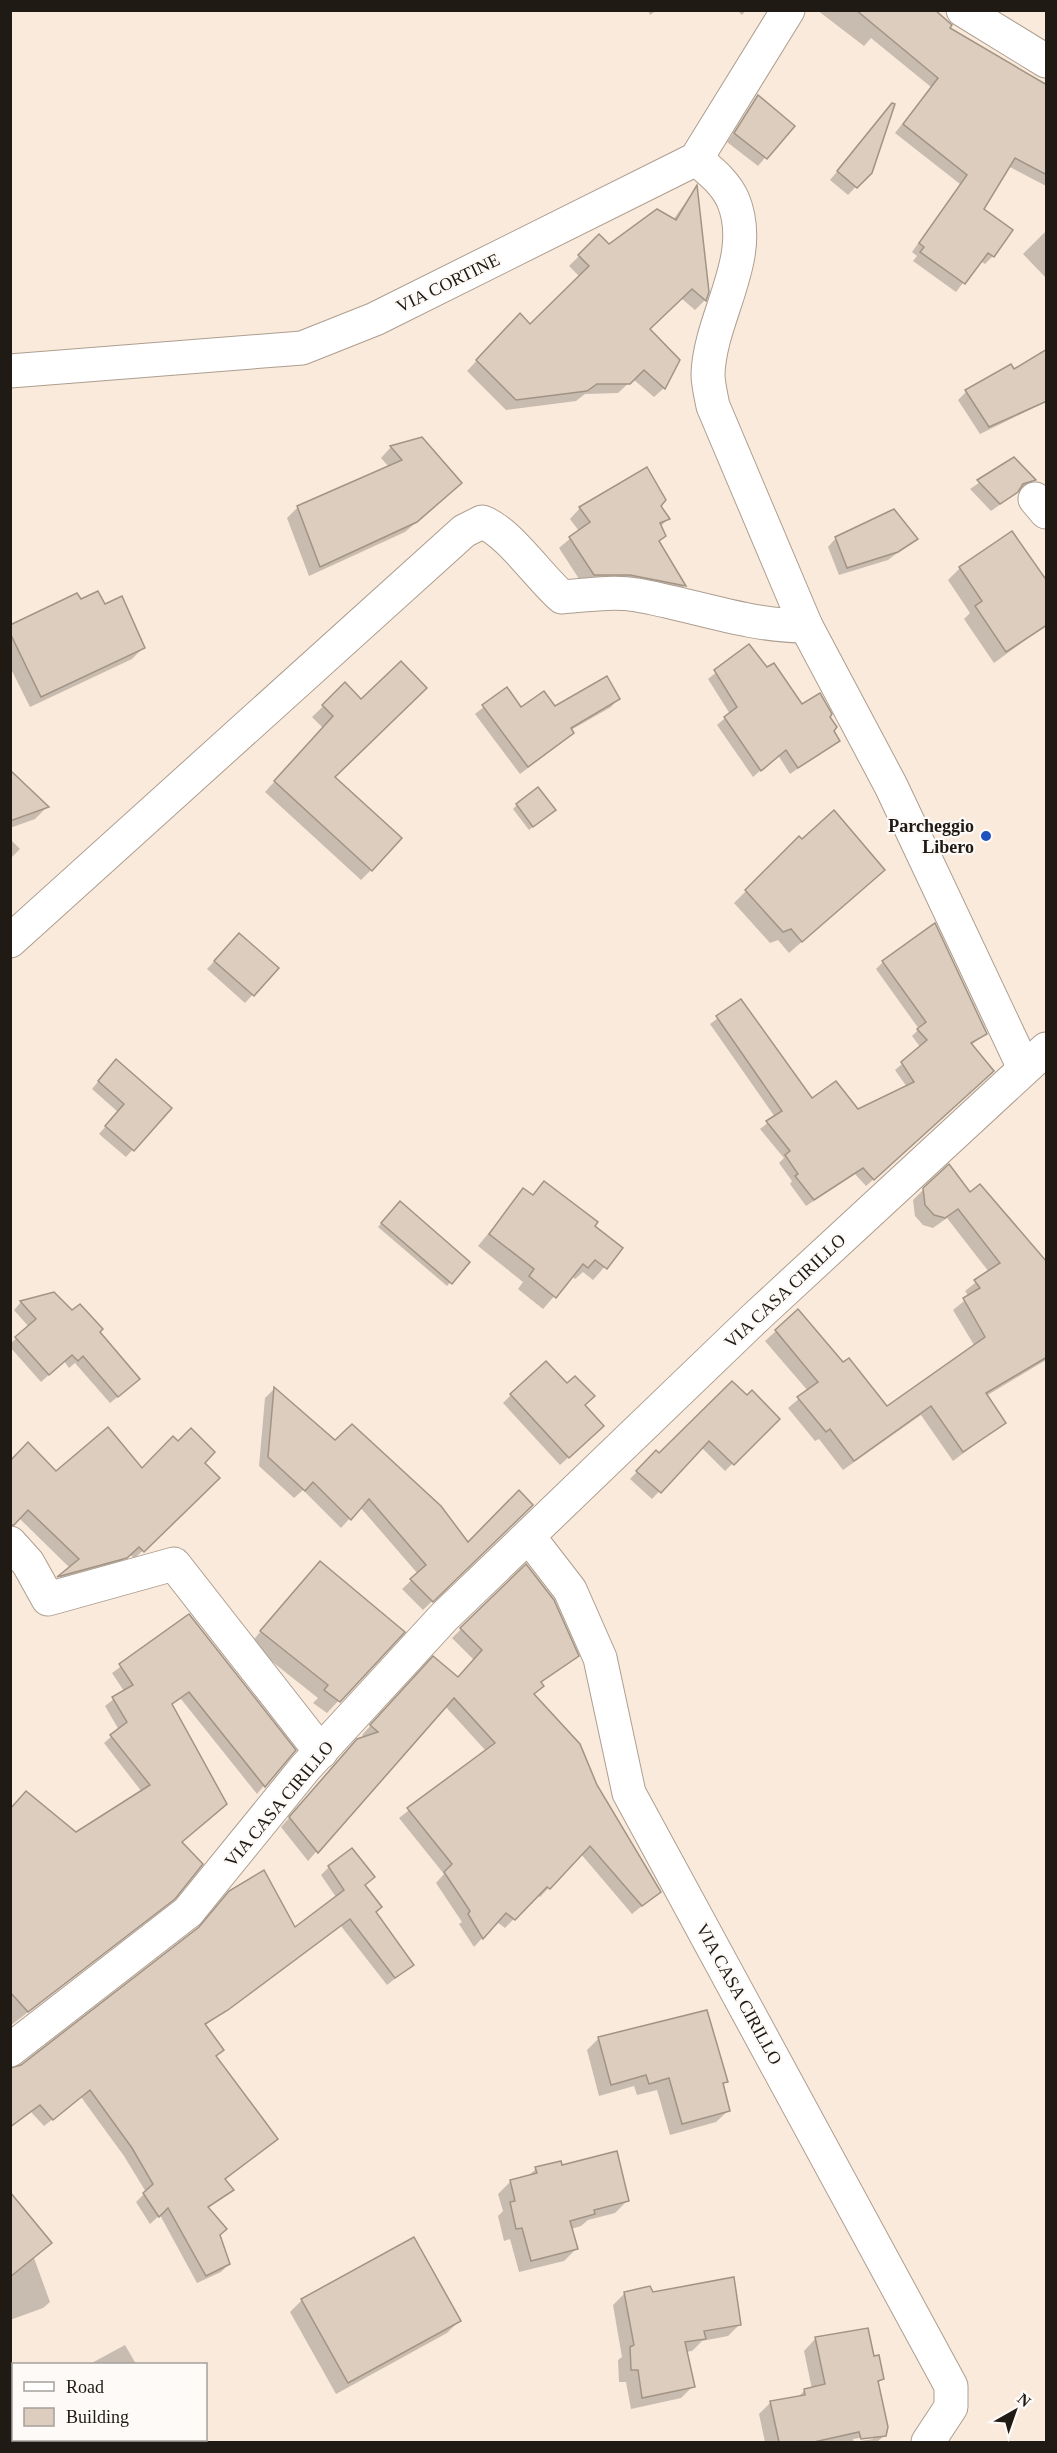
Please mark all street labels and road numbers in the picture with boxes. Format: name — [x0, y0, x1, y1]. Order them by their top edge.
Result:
street label: VIA CORTINE — [393, 249, 503, 317]
street label: VIA CASA CIRILLO — [720, 1230, 850, 1352]
street label: VIA CASA CIRILLO — [221, 1737, 337, 1871]
street label: VIA CASA CIRILLO — [692, 1920, 786, 2068]

